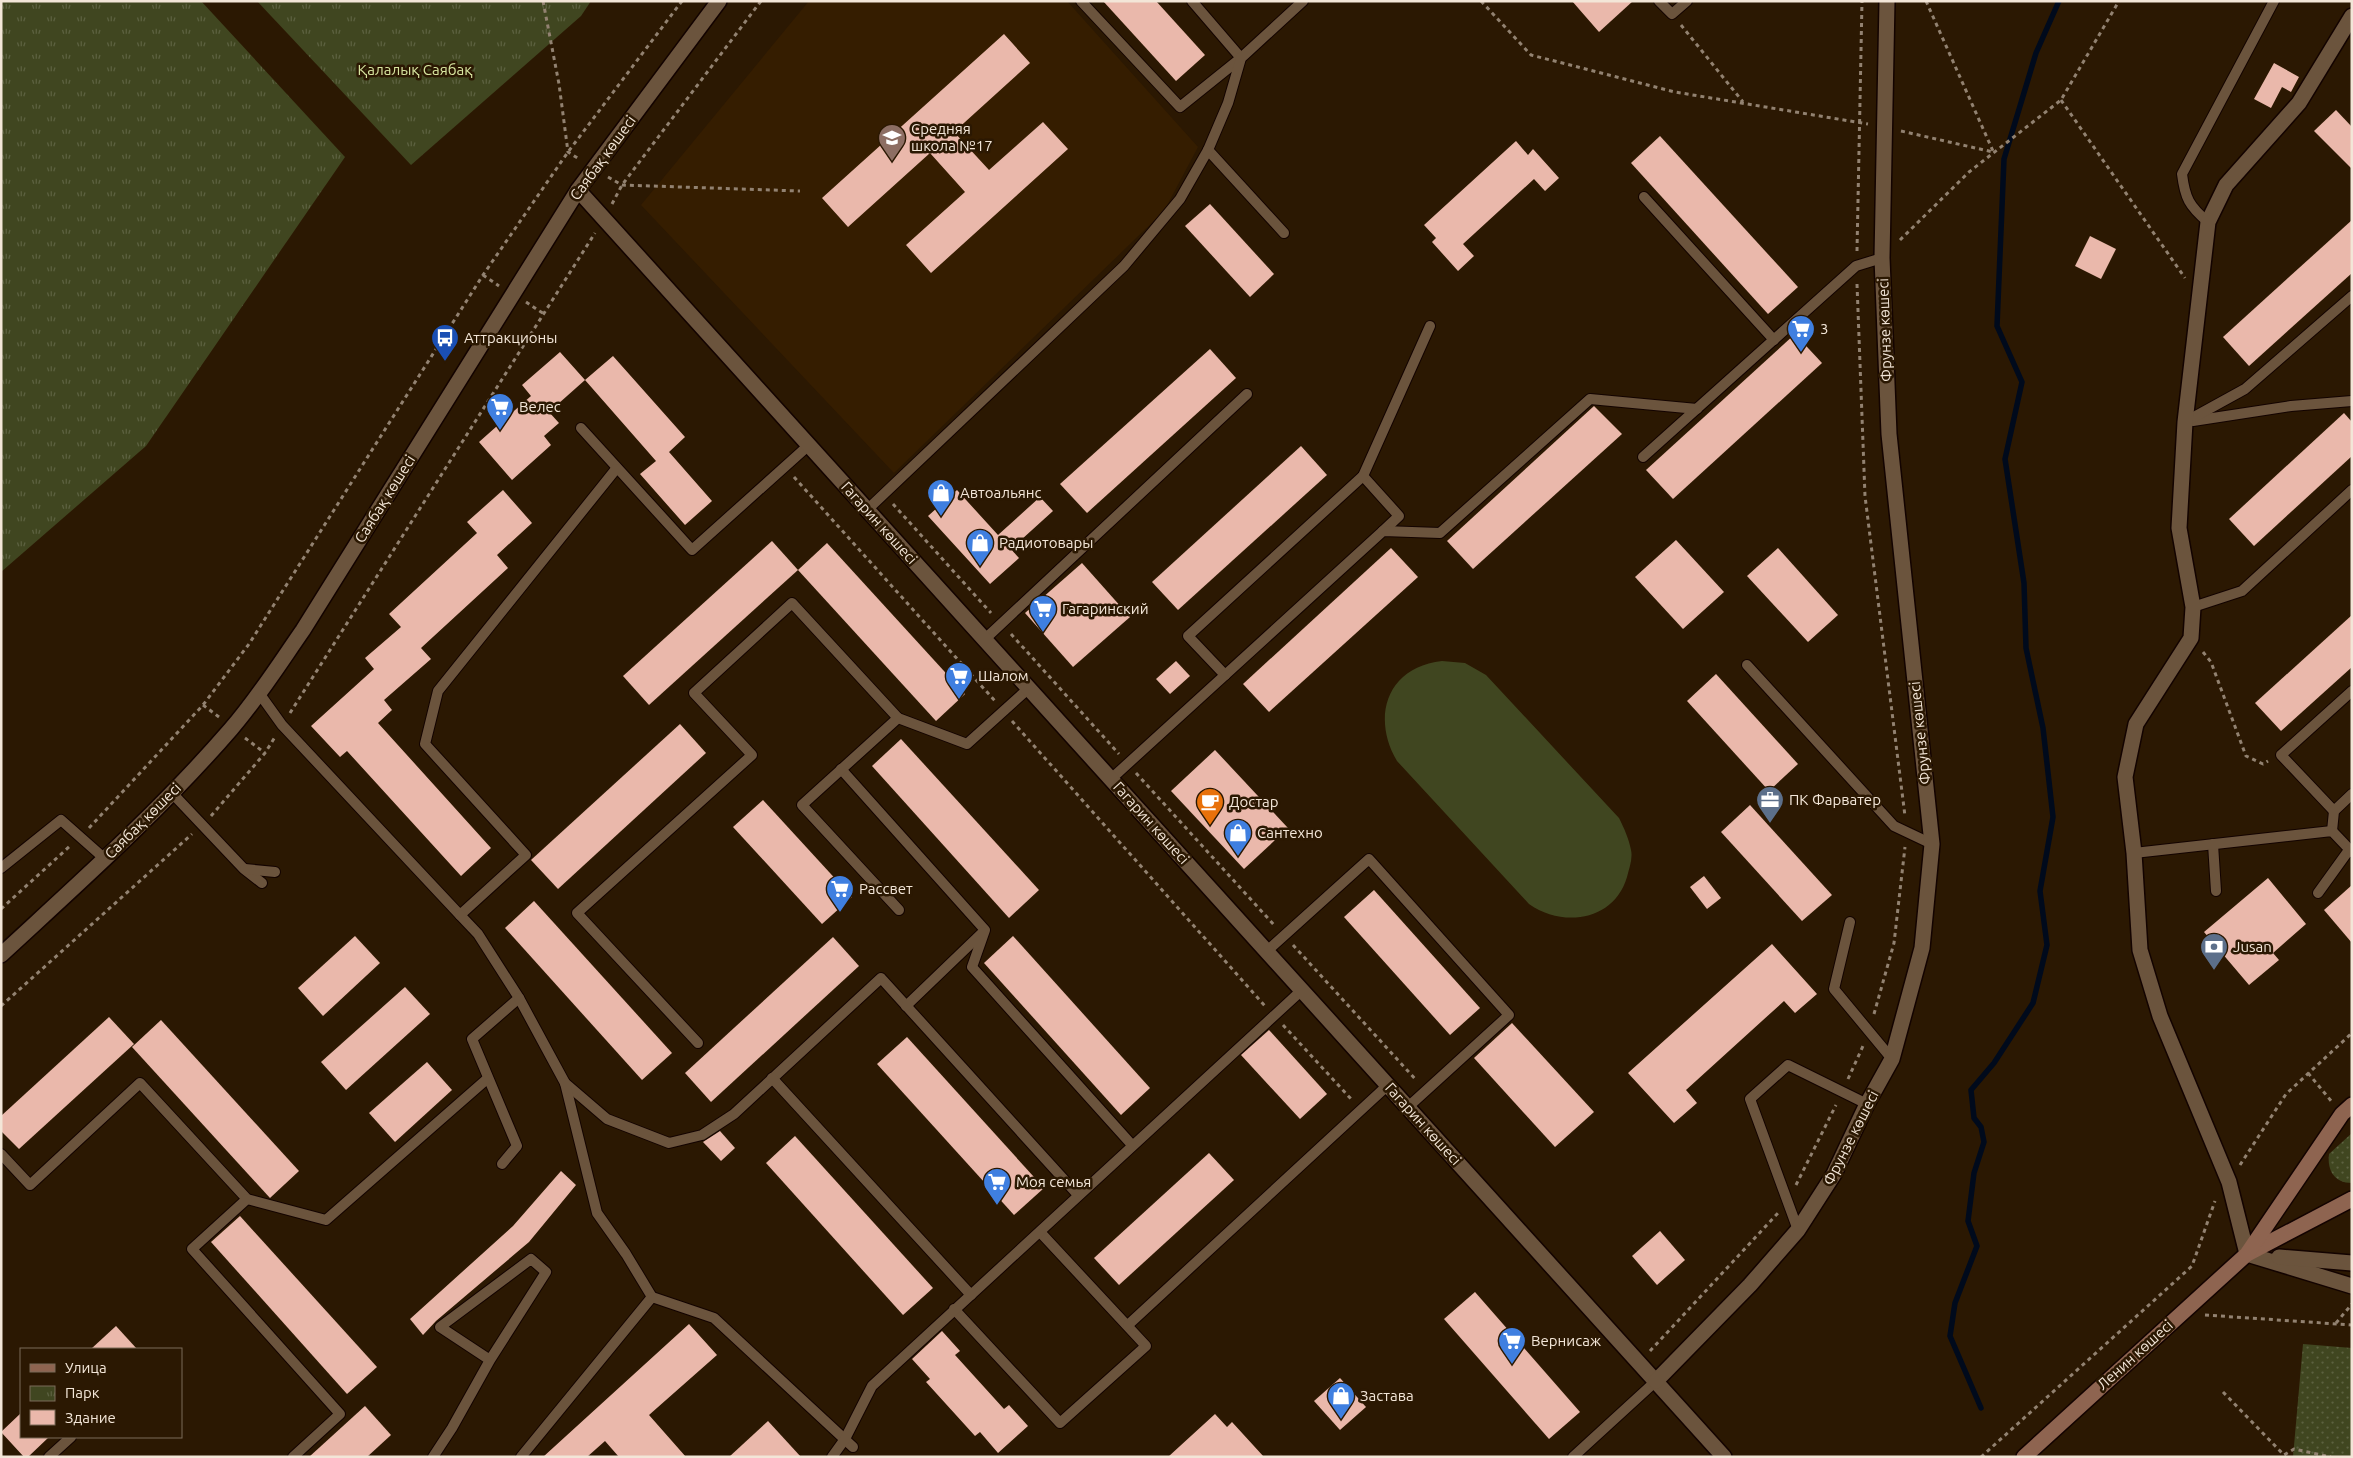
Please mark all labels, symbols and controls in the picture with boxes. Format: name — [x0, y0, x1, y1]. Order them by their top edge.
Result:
park label: Қалалық Саябақ — [358, 61, 472, 78]
street label: Саябақ көшесі — [566, 112, 639, 203]
place label: Средняя школа №17 — [911, 120, 993, 154]
school or university icon: Средняя школа №17 — [877, 123, 907, 162]
street label: Фрунзе көшесі — [1874, 278, 1895, 382]
supermarket icon: 3 — [1786, 314, 1816, 353]
place label: 3 — [1820, 320, 1828, 337]
bus stop icon: Аттракционы — [430, 323, 460, 362]
place label: Аттракционы — [464, 329, 557, 346]
supermarket icon: Велес — [485, 392, 515, 431]
place label: Велес — [519, 398, 561, 415]
street label: Саябақ көшесі — [351, 452, 418, 546]
street label: Гагарин көшесі — [838, 478, 921, 567]
shop icon: Автоальянс — [926, 478, 956, 517]
place label: Автоальянс — [960, 484, 1042, 501]
shop icon: Радиотовары — [965, 528, 995, 567]
place label: Радиотовары — [999, 534, 1093, 551]
supermarket icon: Гагаринский — [1028, 594, 1058, 633]
place label: Гагаринский — [1062, 600, 1149, 617]
supermarket icon: Шалом — [944, 661, 974, 700]
place label: Шалом — [978, 667, 1029, 684]
street label: Фрунзе көшесі — [1906, 681, 1933, 786]
street label: Гагарин көшесі — [1110, 778, 1193, 867]
street label: Саябақ көшесі — [101, 779, 184, 862]
office icon: ПК Фарватер — [1755, 785, 1785, 824]
cafe icon: Достар — [1195, 787, 1225, 826]
place label: ПК Фарватер — [1789, 791, 1881, 808]
place label: Достар — [1229, 793, 1279, 810]
shop icon: Сантехно — [1223, 818, 1253, 857]
place label: Сантехно — [1257, 824, 1323, 841]
supermarket icon: Рассвет — [825, 874, 855, 913]
place label: Рассвет — [859, 880, 913, 897]
bank icon: Jusan — [2199, 932, 2229, 971]
place label: Jusan — [2233, 938, 2272, 955]
street label: Гагарин көшесі — [1382, 1079, 1465, 1168]
street label: Фрунзе көшесі — [1819, 1088, 1882, 1188]
supermarket icon: Моя семья — [982, 1167, 1012, 1206]
place label: Моя семья — [1016, 1173, 1091, 1190]
street label: Ленин көшесі — [2093, 1316, 2176, 1393]
supermarket icon: Вернисаж — [1497, 1326, 1527, 1365]
place label: Вернисаж — [1531, 1332, 1601, 1349]
legend — [20, 1348, 182, 1438]
text: Улица — [65, 1359, 107, 1376]
shop icon: Застава — [1326, 1381, 1356, 1420]
text: Парк — [65, 1384, 100, 1401]
place label: Застава — [1360, 1387, 1414, 1404]
text: Здание — [65, 1409, 116, 1426]

